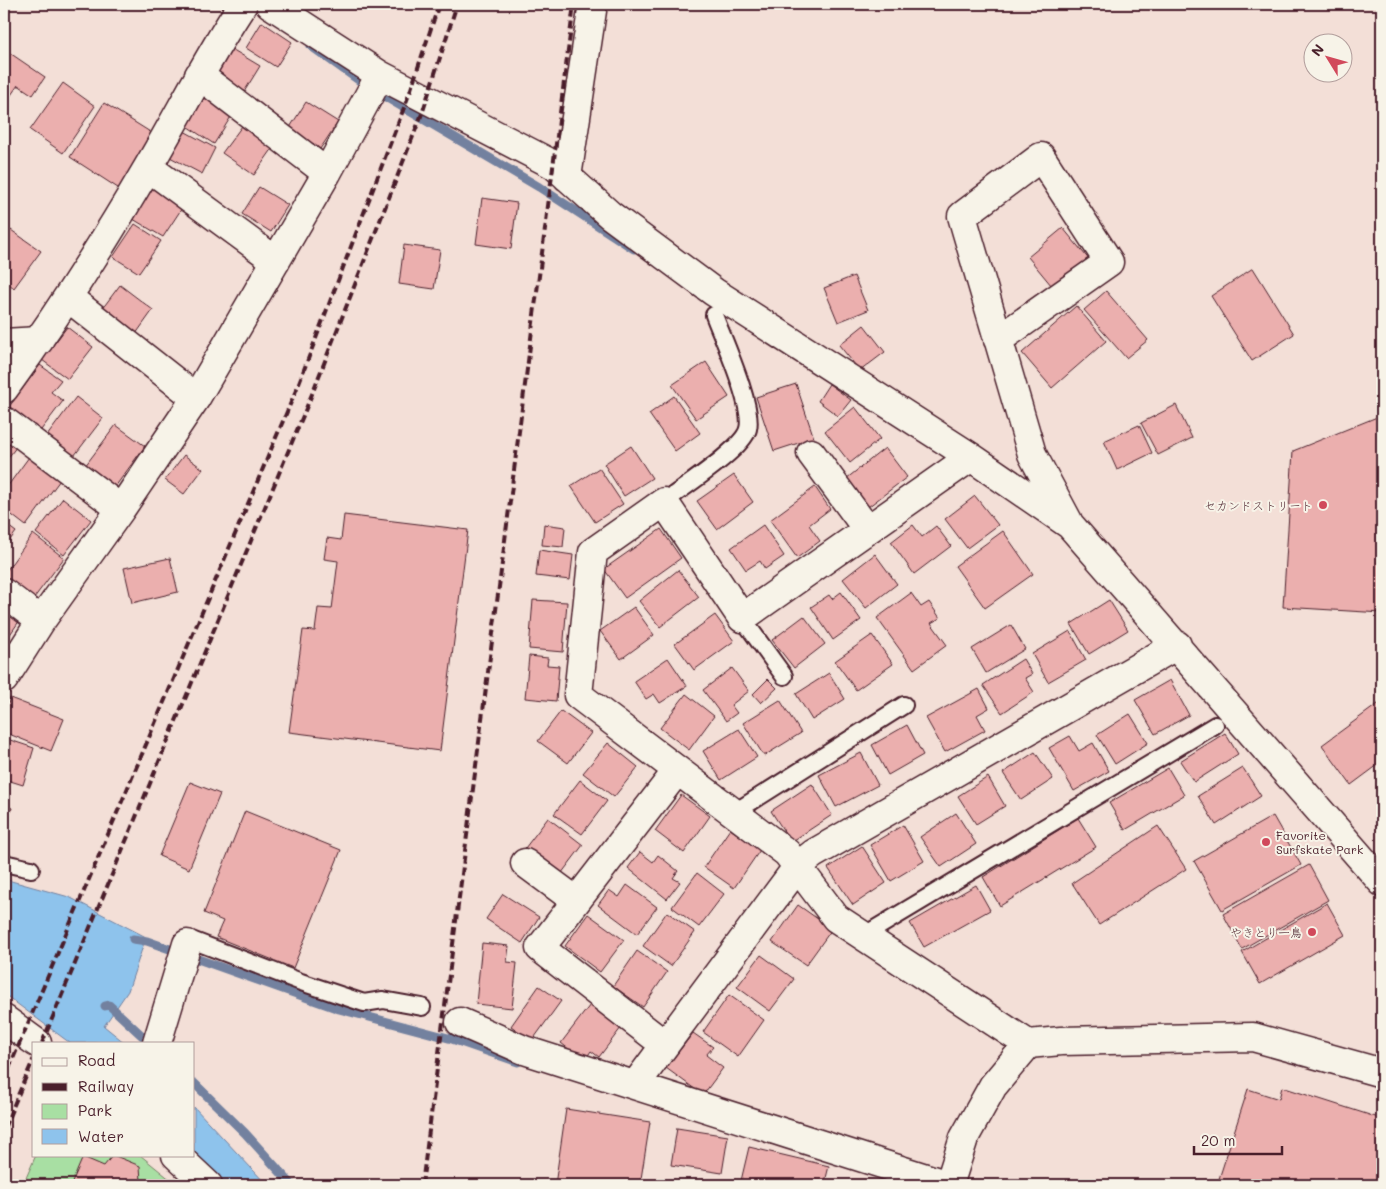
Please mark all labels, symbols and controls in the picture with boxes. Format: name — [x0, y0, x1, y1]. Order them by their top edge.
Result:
north arrow — [1304, 32, 1354, 82]
text: N — [1306, 40, 1328, 60]
place label: セカンドストリート — [1204, 497, 1313, 513]
marker: セカンドストリート — [1317, 499, 1329, 511]
place label: Favorite Surfskate Park — [1276, 827, 1363, 857]
marker: Favorite Surfskate Park — [1260, 836, 1272, 848]
place label: やきとり一鳥 — [1230, 924, 1302, 940]
marker: やきとり一鳥 — [1306, 926, 1318, 938]
legend — [32, 1042, 195, 1156]
text: Road — [78, 1050, 115, 1070]
text: Railway — [78, 1076, 134, 1096]
text: Park — [78, 1100, 112, 1120]
scale bar — [1194, 1124, 1281, 1156]
text: Water — [78, 1126, 124, 1146]
text: 20 m — [1201, 1130, 1235, 1150]

